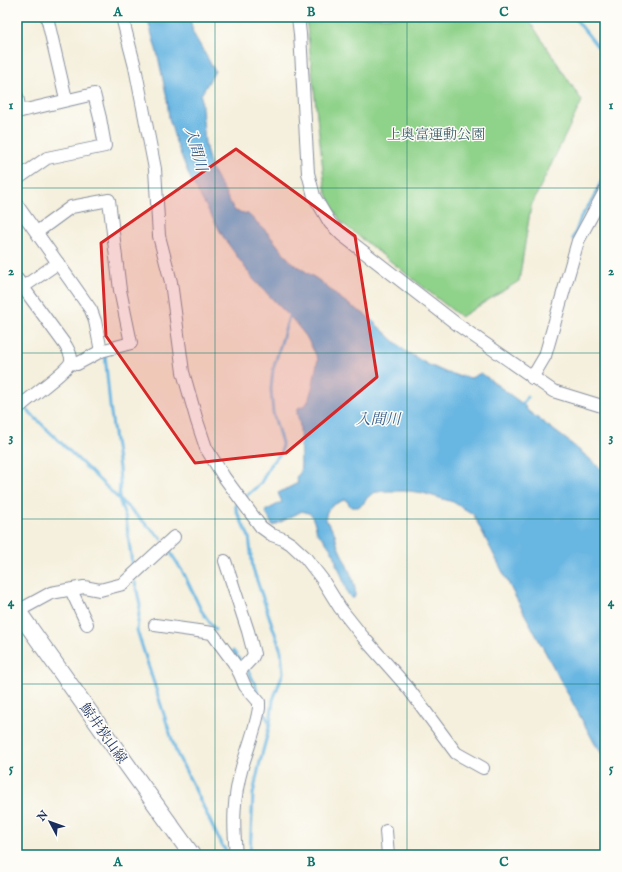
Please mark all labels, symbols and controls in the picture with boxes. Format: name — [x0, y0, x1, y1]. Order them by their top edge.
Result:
text: A — [113, 4, 124, 21]
text: B — [307, 4, 316, 21]
text: C — [499, 4, 509, 21]
text: 1 — [9, 97, 14, 114]
text: 1 — [609, 97, 614, 114]
water label: 入間川 — [180, 125, 211, 175]
park label: 上奥富運動公園 — [387, 126, 485, 144]
text: 2 — [8, 263, 14, 280]
text: 2 — [608, 263, 614, 280]
water label: 入間川 — [355, 410, 402, 429]
text: 3 — [9, 429, 14, 446]
text: 3 — [609, 429, 614, 446]
text: 4 — [8, 594, 15, 611]
text: 4 — [608, 594, 615, 611]
street label: 鯨井狭山線 — [75, 699, 131, 767]
text: 5 — [9, 760, 14, 777]
text: 5 — [609, 760, 614, 777]
north arrow — [30, 802, 70, 842]
text: N — [34, 808, 52, 825]
text: A — [113, 854, 124, 871]
text: B — [307, 854, 316, 871]
text: C — [499, 854, 509, 871]

